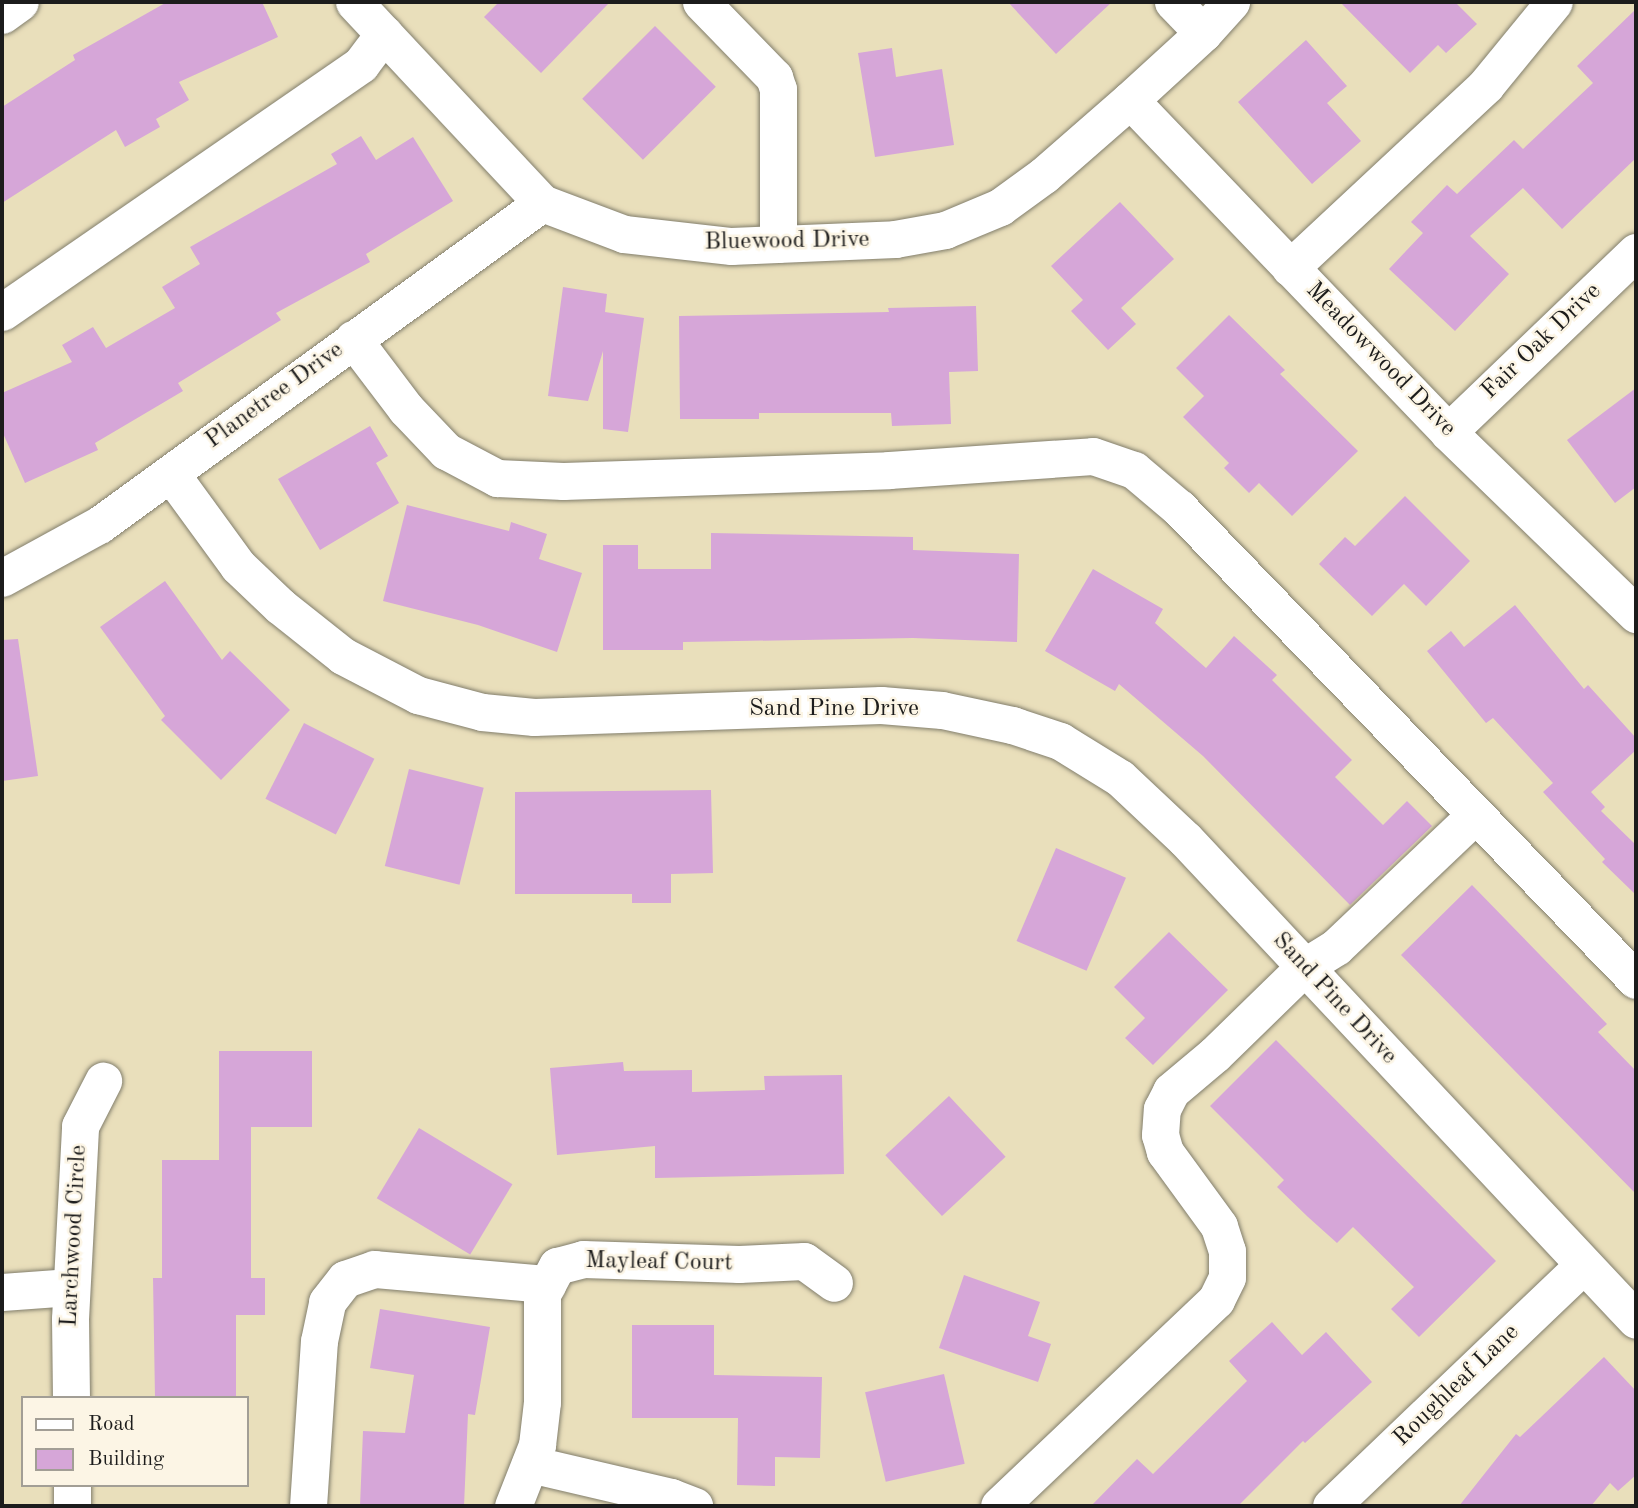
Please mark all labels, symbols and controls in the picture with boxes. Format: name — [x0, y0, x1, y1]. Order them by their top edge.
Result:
street label: Bluewood Drive — [704, 226, 870, 258]
street label: Meadowwood Drive — [1299, 277, 1461, 443]
street label: Fair Oak Drive — [1476, 278, 1608, 406]
street label: Planetree Drive — [200, 336, 350, 456]
street label: Sand Pine Drive — [749, 696, 919, 724]
street label: Sand Pine Drive — [1265, 927, 1403, 1071]
street label: Larchwood Circle — [56, 1144, 94, 1328]
street label: Mayleaf Court — [585, 1247, 733, 1279]
street label: Roughleaf Lane — [1388, 1319, 1526, 1453]
legend — [21, 1396, 248, 1487]
text: Road — [88, 1414, 135, 1435]
text: Building — [88, 1449, 164, 1470]

